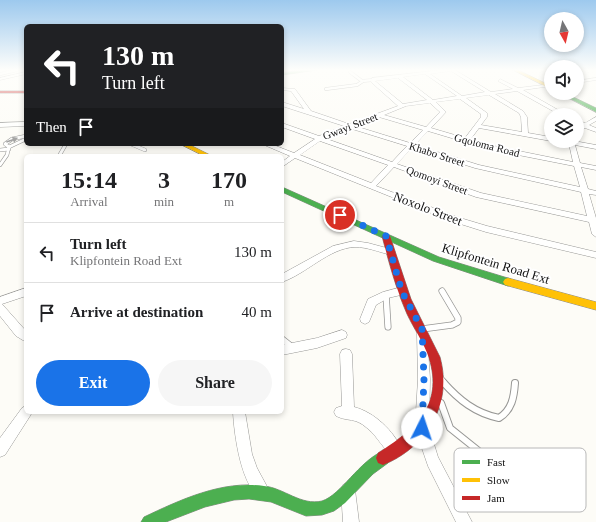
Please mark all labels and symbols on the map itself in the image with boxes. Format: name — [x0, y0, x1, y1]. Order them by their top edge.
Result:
north arrow — [544, 12, 584, 52]
street label: Gwayi Street — [321, 110, 379, 142]
street label: Gqoloma Road — [453, 131, 521, 159]
one-way arrow — [7, 136, 19, 142]
street label: Khabo Street — [408, 139, 466, 169]
street label: Qomoyi Street — [405, 163, 469, 197]
street label: Noxolo Street — [391, 188, 465, 229]
pin — [323, 198, 357, 232]
street label: Klipfontein Road Ext — [440, 240, 552, 287]
position arrow — [401, 407, 443, 449]
legend — [454, 448, 586, 512]
text: Fast — [487, 456, 505, 468]
text: Slow — [487, 474, 510, 486]
text: Jam — [487, 492, 505, 504]

